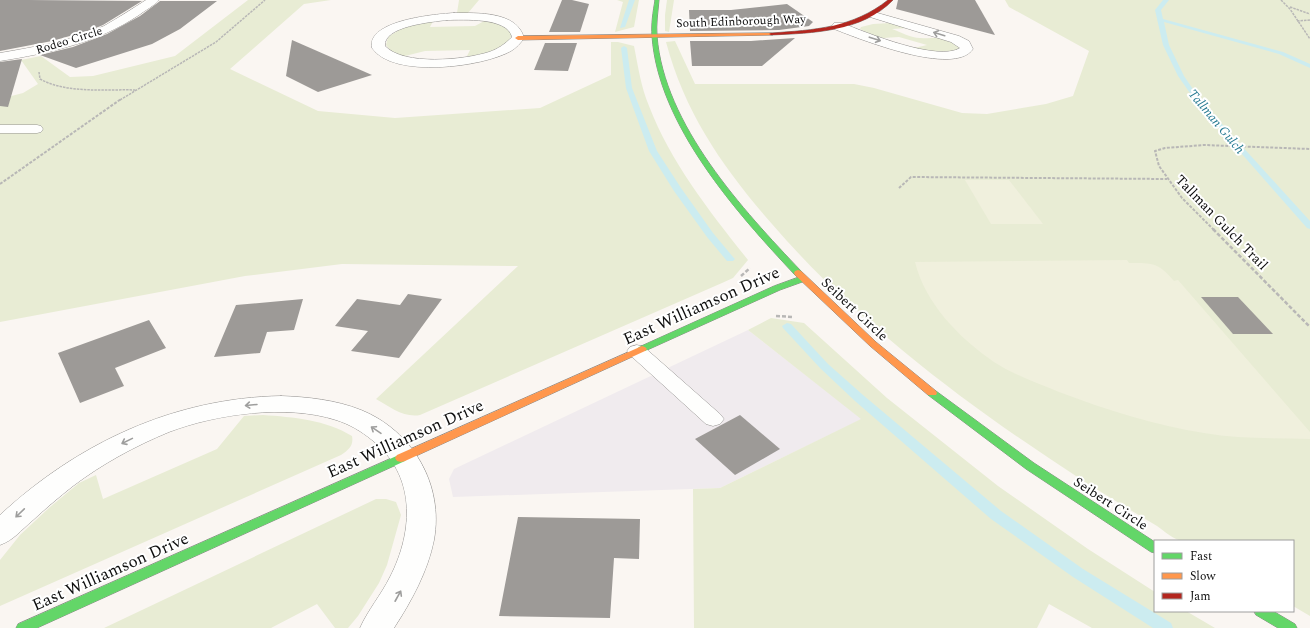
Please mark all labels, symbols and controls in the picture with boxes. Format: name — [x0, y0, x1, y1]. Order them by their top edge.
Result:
street label: South Edinborough Way — [676, 10, 808, 33]
street label: Rodeo Circle — [33, 21, 105, 60]
one-way arrow — [933, 30, 946, 37]
one-way arrow — [868, 36, 881, 43]
water label: Tallman Gulch — [1183, 85, 1250, 159]
street label: Tallman Gulch Trail — [1171, 170, 1273, 275]
street label: East Williamson Drive — [619, 260, 784, 352]
street label: Seibert Circle — [816, 273, 893, 346]
street label: East Williamson Drive — [323, 393, 488, 485]
one-way arrow — [245, 402, 258, 409]
one-way arrow — [371, 426, 382, 434]
one-way arrow — [121, 438, 133, 445]
street label: Seibert Circle — [1069, 471, 1152, 536]
one-way arrow — [15, 508, 25, 518]
street label: East Williamson Drive — [28, 526, 193, 618]
legend — [1154, 540, 1294, 612]
text: Fast — [1190, 547, 1212, 566]
text: Slow — [1190, 567, 1216, 586]
text: Jam — [1190, 587, 1211, 606]
one-way arrow — [394, 590, 402, 602]

